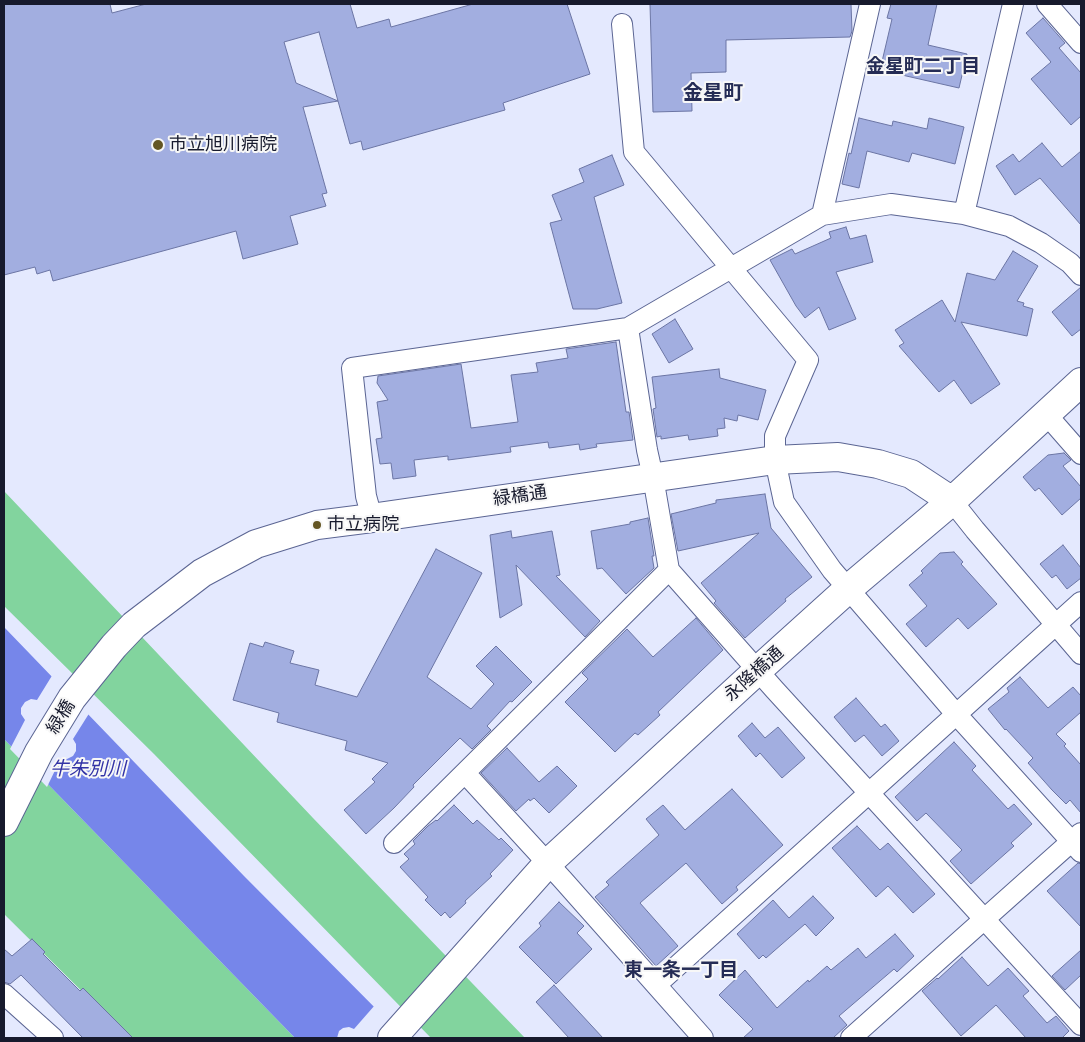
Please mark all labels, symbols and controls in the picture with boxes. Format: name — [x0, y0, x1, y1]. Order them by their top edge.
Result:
district label: 金星町二丁目 — [866, 55, 980, 77]
district label: 金星町 — [683, 81, 743, 105]
place label: 市立旭川病院 — [169, 134, 277, 156]
marker: 市立旭川病院 — [151, 138, 165, 152]
street label: 緑橋通 — [492, 482, 548, 510]
place label: 市立病院 — [327, 514, 399, 536]
marker: 市立病院 — [311, 519, 323, 531]
street label: 永隆橋通 — [720, 642, 788, 706]
street label: 緑橋 — [42, 696, 80, 738]
water label: 牛朱別川 — [50, 758, 126, 780]
district label: 東一条一丁目 — [624, 959, 738, 981]

